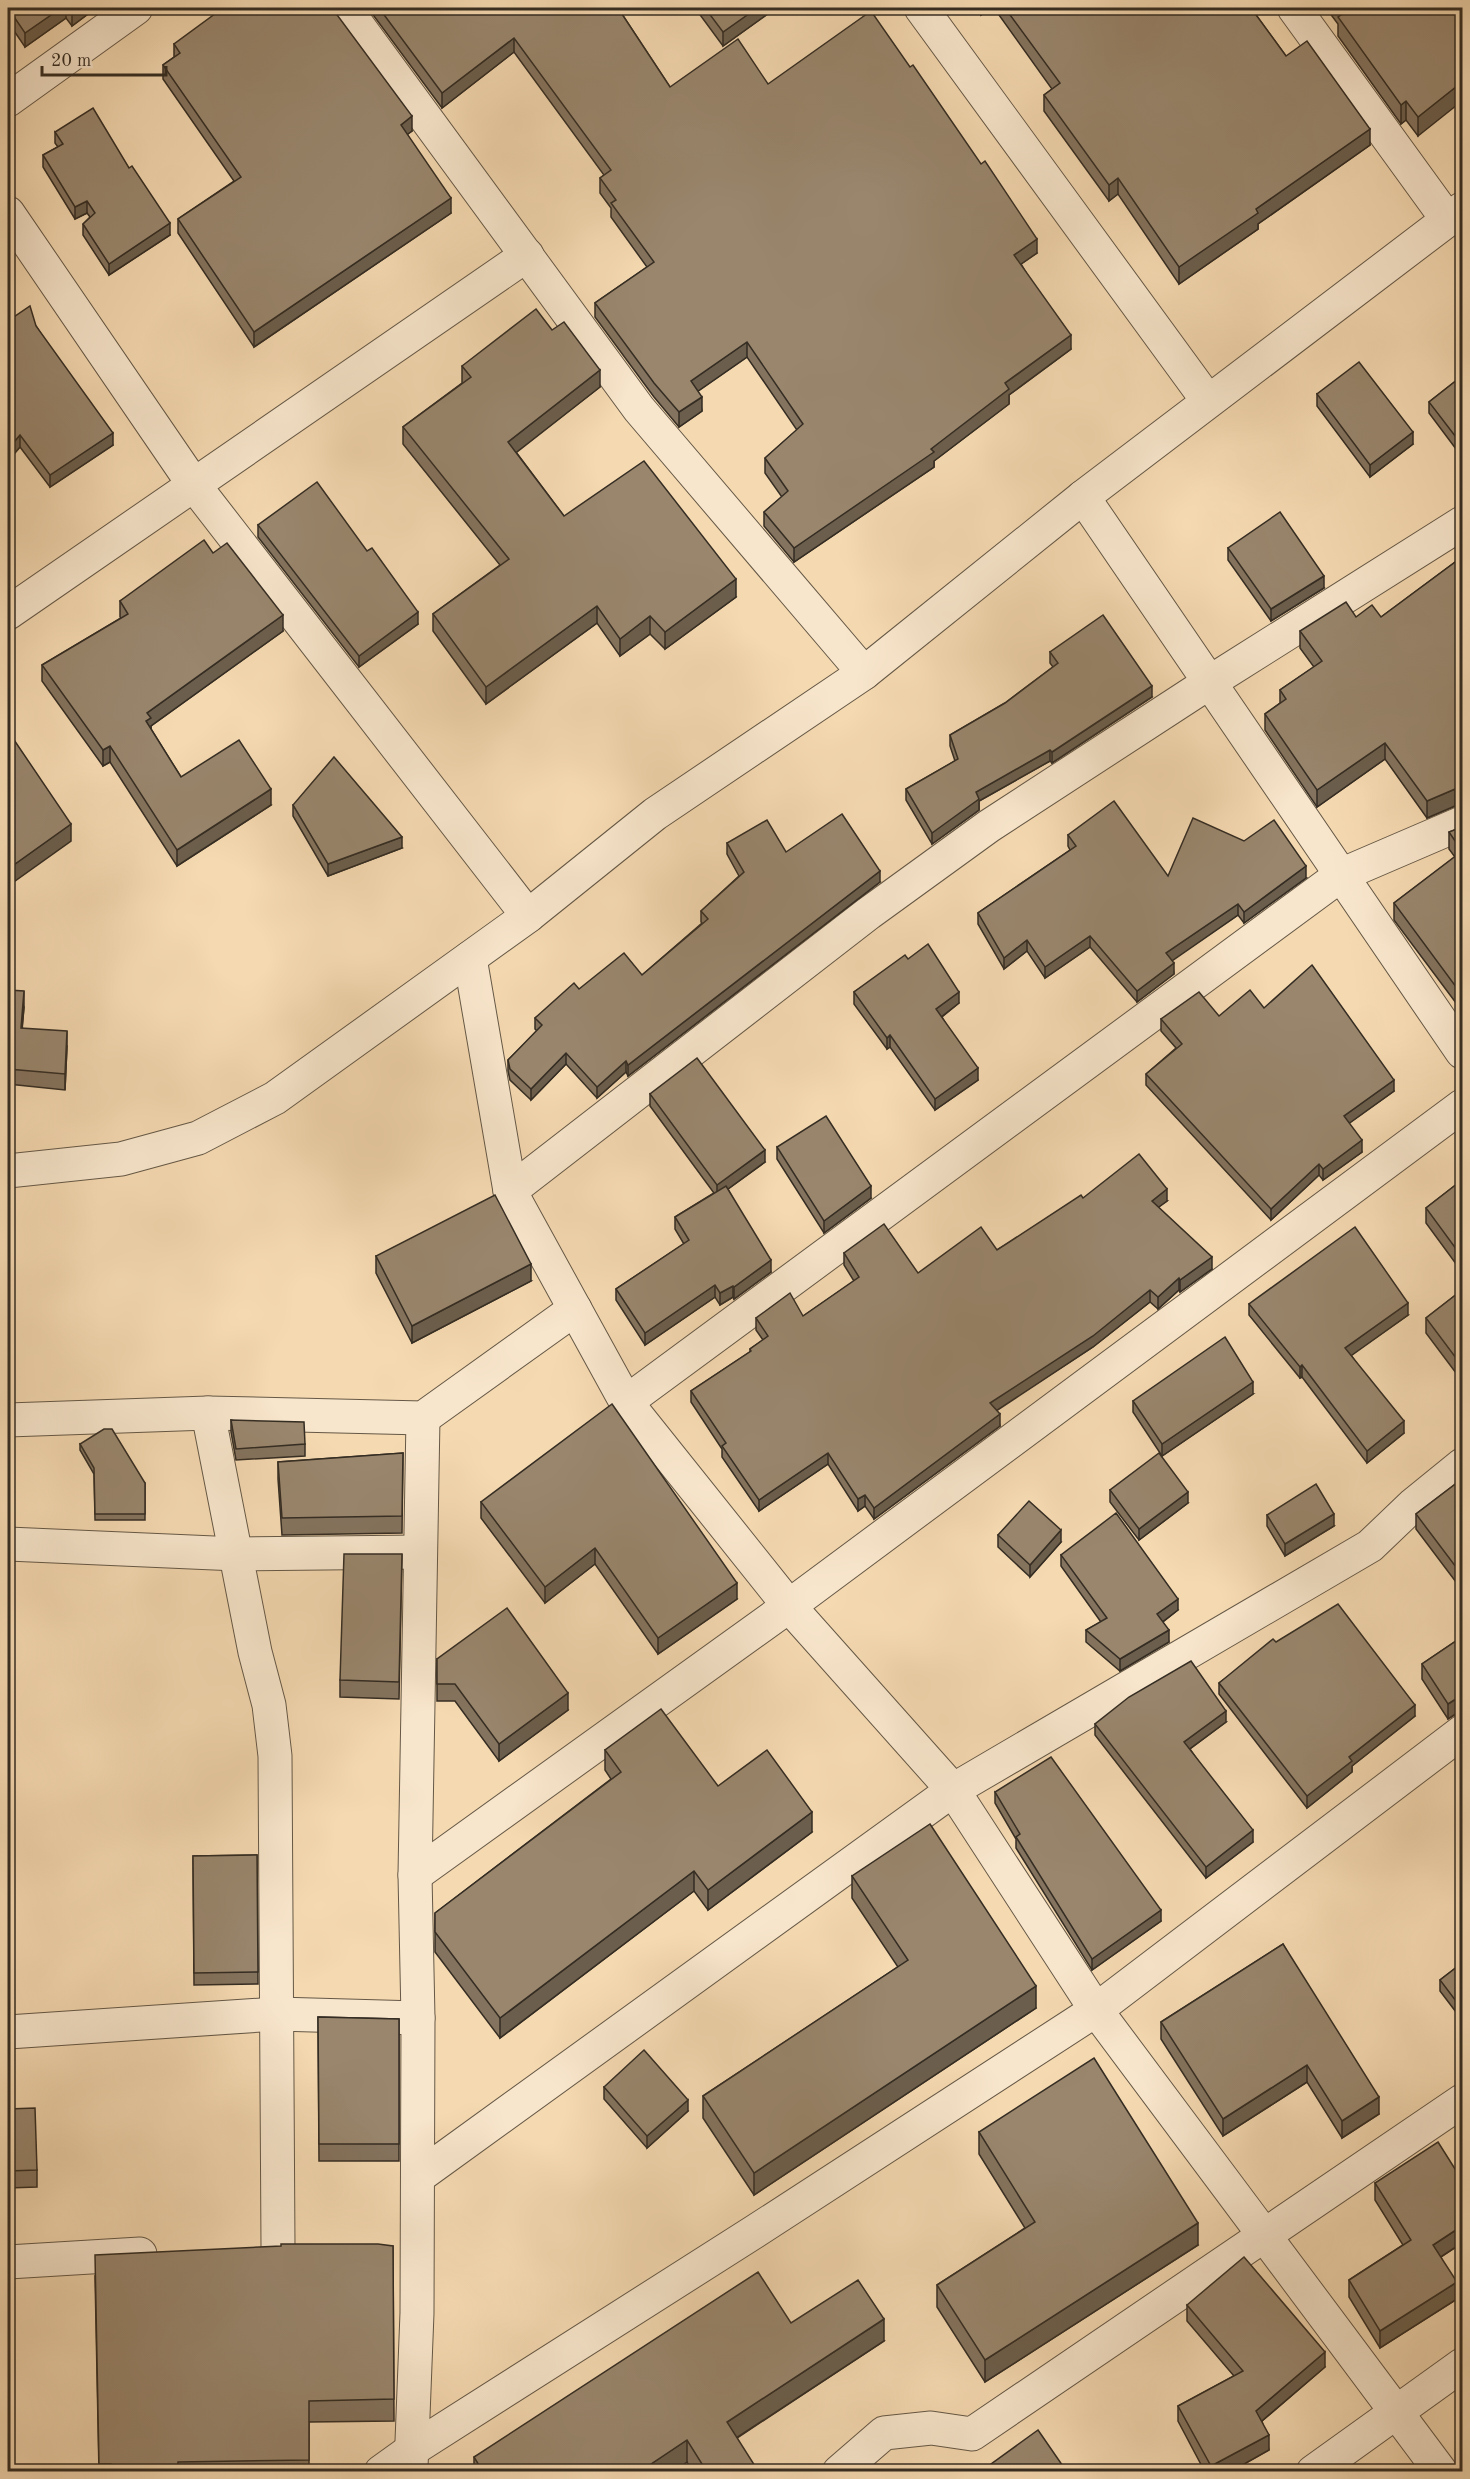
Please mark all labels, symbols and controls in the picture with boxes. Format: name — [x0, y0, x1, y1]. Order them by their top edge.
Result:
scale bar — [42, 39, 166, 77]
text: 20 m — [51, 52, 91, 70]

